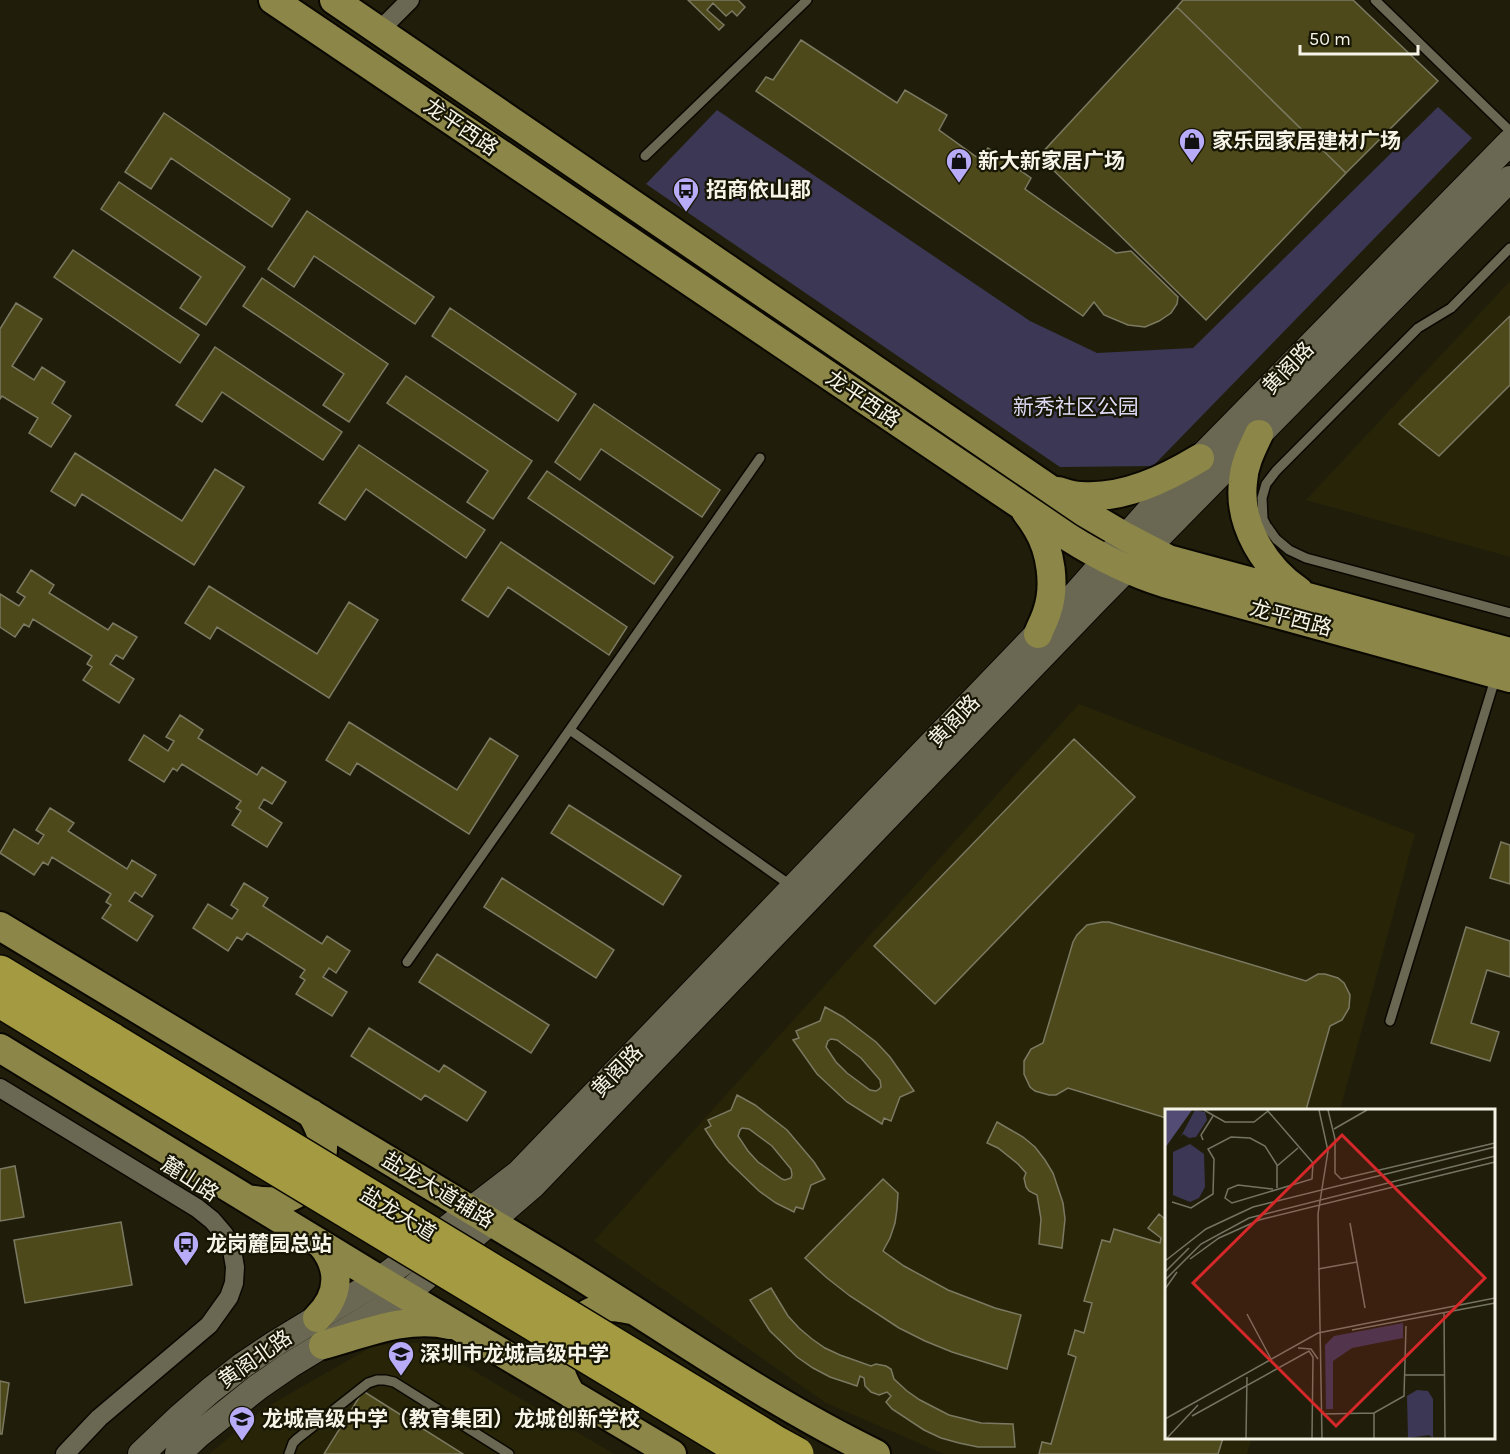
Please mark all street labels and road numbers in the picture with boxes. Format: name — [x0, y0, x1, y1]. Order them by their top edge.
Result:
street label: 龙平西路 — [419, 94, 503, 160]
street label: 黄阁路 — [1257, 337, 1319, 399]
street label: 龙平西路 — [821, 366, 905, 432]
street label: 龙平西路 — [1247, 596, 1335, 640]
street label: 黄阁路 — [923, 690, 985, 752]
street label: 黄阁路 — [586, 1040, 648, 1102]
street label: 盐龙大道辅路 — [378, 1147, 498, 1233]
street label: 麓山路 — [157, 1152, 223, 1206]
street label: 盐龙大道 — [356, 1182, 440, 1246]
street label: 黄阁北路 — [214, 1325, 296, 1393]

